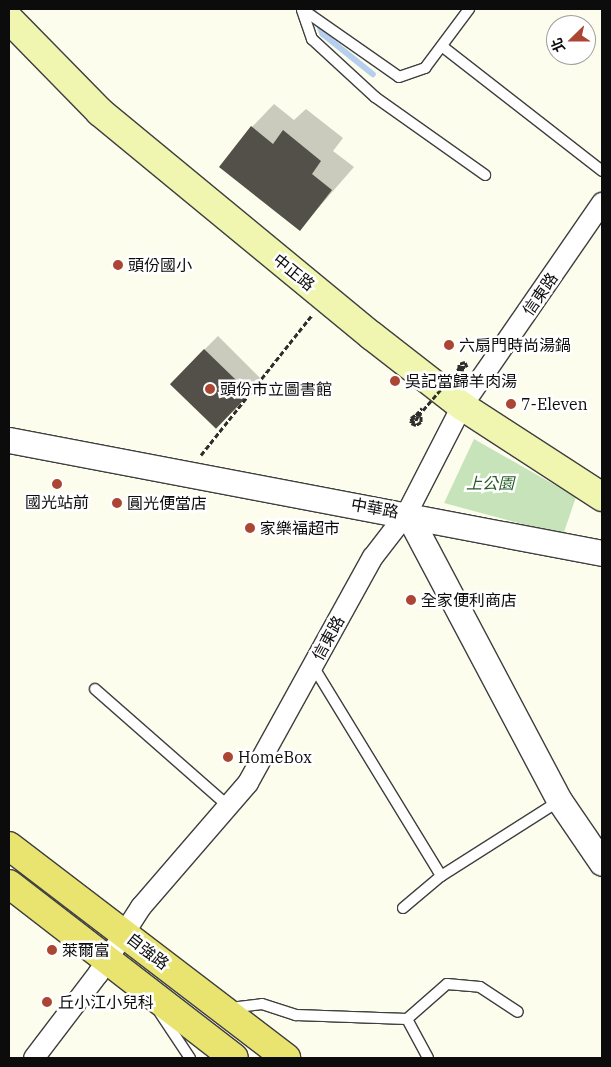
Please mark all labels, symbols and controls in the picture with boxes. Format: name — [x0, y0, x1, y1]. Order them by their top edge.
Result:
north arrow — [546, 15, 596, 65]
text: 北 — [547, 35, 569, 55]
street label: 中正路 — [269, 249, 319, 295]
place label: 頭份國小 — [128, 255, 192, 275]
marker: 頭份國小 — [112, 259, 124, 271]
street label: 信東路 — [518, 269, 562, 319]
place label: 六扇門時尚湯鍋 — [459, 335, 571, 355]
marker: 六扇門時尚湯鍋 — [443, 339, 455, 351]
place label: 吳記當歸羊肉湯 — [405, 371, 517, 391]
marker: 吳記當歸羊肉湯 — [389, 375, 401, 387]
place label: 頭份市立圖書館 — [220, 379, 332, 399]
marker: 頭份市立圖書館 — [204, 383, 216, 395]
place label: 7-Eleven — [521, 394, 588, 414]
marker: 7-Eleven — [505, 398, 517, 410]
park label: 上公園 — [466, 473, 514, 493]
marker: 國光站前 — [51, 478, 63, 490]
place label: 國光站前 — [25, 492, 89, 512]
place label: 圓光便當店 — [127, 493, 207, 513]
street label: 中華路 — [350, 494, 400, 522]
marker: 圓光便當店 — [111, 497, 123, 509]
place label: 家樂福超市 — [260, 518, 340, 538]
marker: 家樂福超市 — [244, 522, 256, 534]
place label: 全家便利商店 — [421, 590, 517, 610]
marker: 全家便利商店 — [405, 594, 417, 606]
street label: 信東路 — [308, 612, 348, 664]
place label: HomeBox — [238, 747, 312, 767]
marker: HomeBox — [222, 751, 234, 763]
street label: 自強路 — [123, 929, 173, 973]
place label: 萊爾富 — [62, 940, 110, 960]
marker: 萊爾富 — [46, 944, 58, 956]
place label: 丘小江小兒科 — [58, 992, 154, 1012]
marker: 丘小江小兒科 — [40, 995, 54, 1009]

